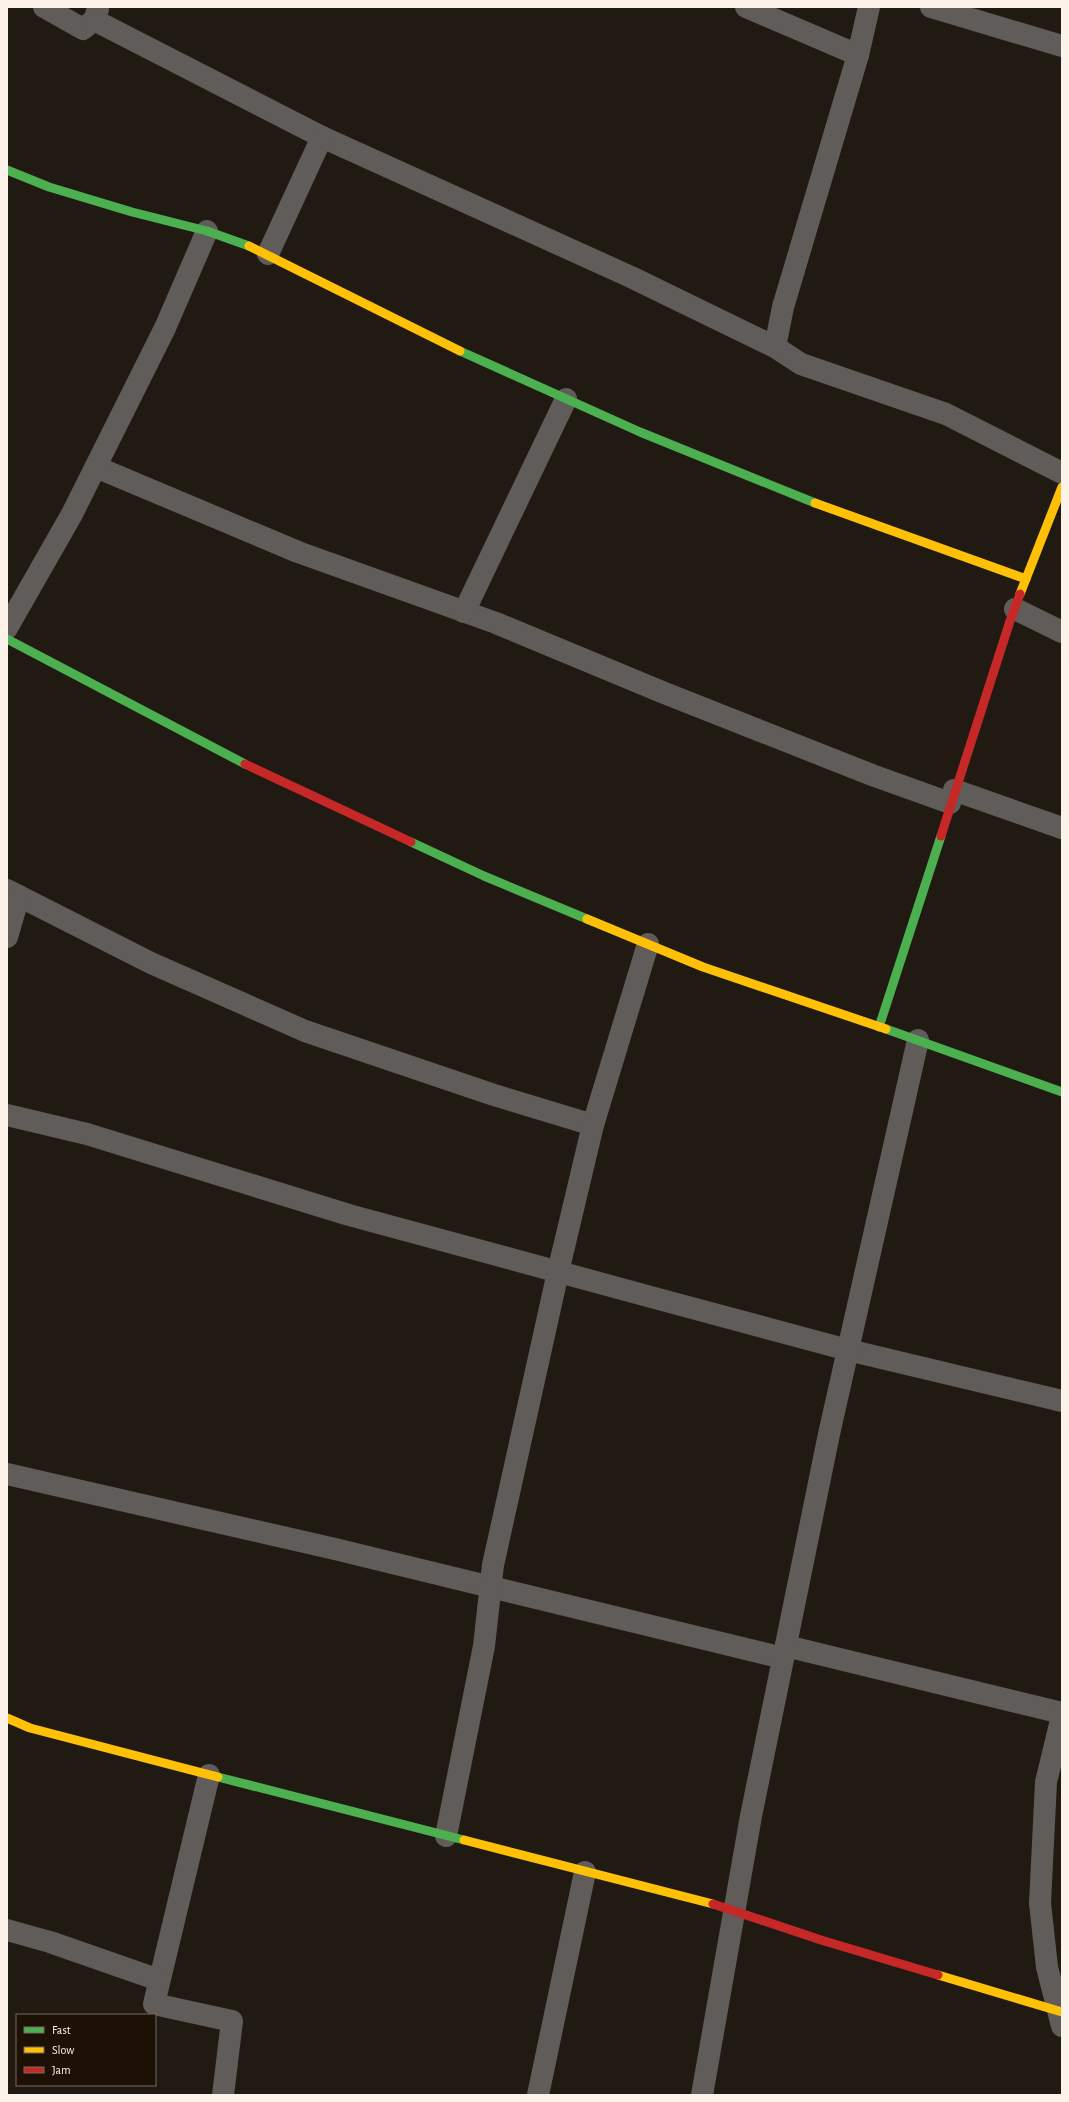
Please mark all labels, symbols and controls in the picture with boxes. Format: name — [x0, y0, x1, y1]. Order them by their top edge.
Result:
legend — [16, 2014, 156, 2086]
text: Fast — [52, 2024, 71, 2036]
text: Slow — [52, 2044, 74, 2056]
text: Jam — [52, 2064, 71, 2076]

